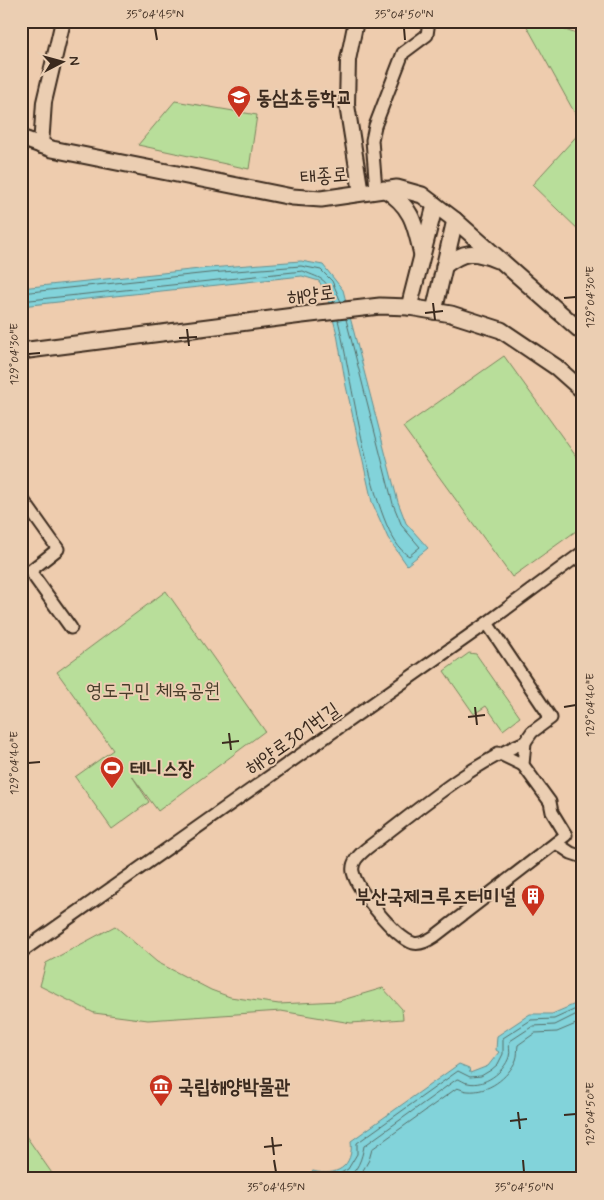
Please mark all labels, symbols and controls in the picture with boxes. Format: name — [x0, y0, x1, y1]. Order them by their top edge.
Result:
text: 35°04'45"N — [126, 7, 184, 23]
text: 35°04'50"N — [375, 7, 433, 23]
north arrow — [38, 38, 88, 88]
text: N — [64, 55, 83, 66]
school or university icon: 동삼초등학교 — [226, 84, 252, 118]
place label: 동삼초등학교 — [256, 85, 353, 112]
street label: 태종로 — [299, 161, 349, 192]
text: 129°04'30"E — [583, 266, 599, 328]
street label: 해양로 — [286, 279, 337, 312]
text: 129°04'30"E — [7, 323, 23, 385]
text: 129°04'40"E — [583, 673, 599, 737]
park label: 영도구민 체육공원 — [86, 678, 220, 705]
street label: 해양로301번길 — [240, 697, 346, 782]
text: 129°04'40"E — [7, 731, 23, 795]
sports icon: 테니스장 — [99, 755, 125, 789]
place label: 테니스장 — [130, 756, 194, 783]
building icon: 부산국제크루즈터미널 — [520, 883, 546, 917]
place label: 부산국제크루즈터미널 — [355, 884, 517, 911]
museum icon: 국립해양박물관 — [148, 1073, 174, 1107]
place label: 국립해양박물관 — [178, 1074, 291, 1101]
text: 129°04'50"E — [583, 1082, 599, 1146]
text: 35°04'45"N — [247, 1180, 305, 1196]
text: 35°04'50"N — [495, 1180, 553, 1196]

